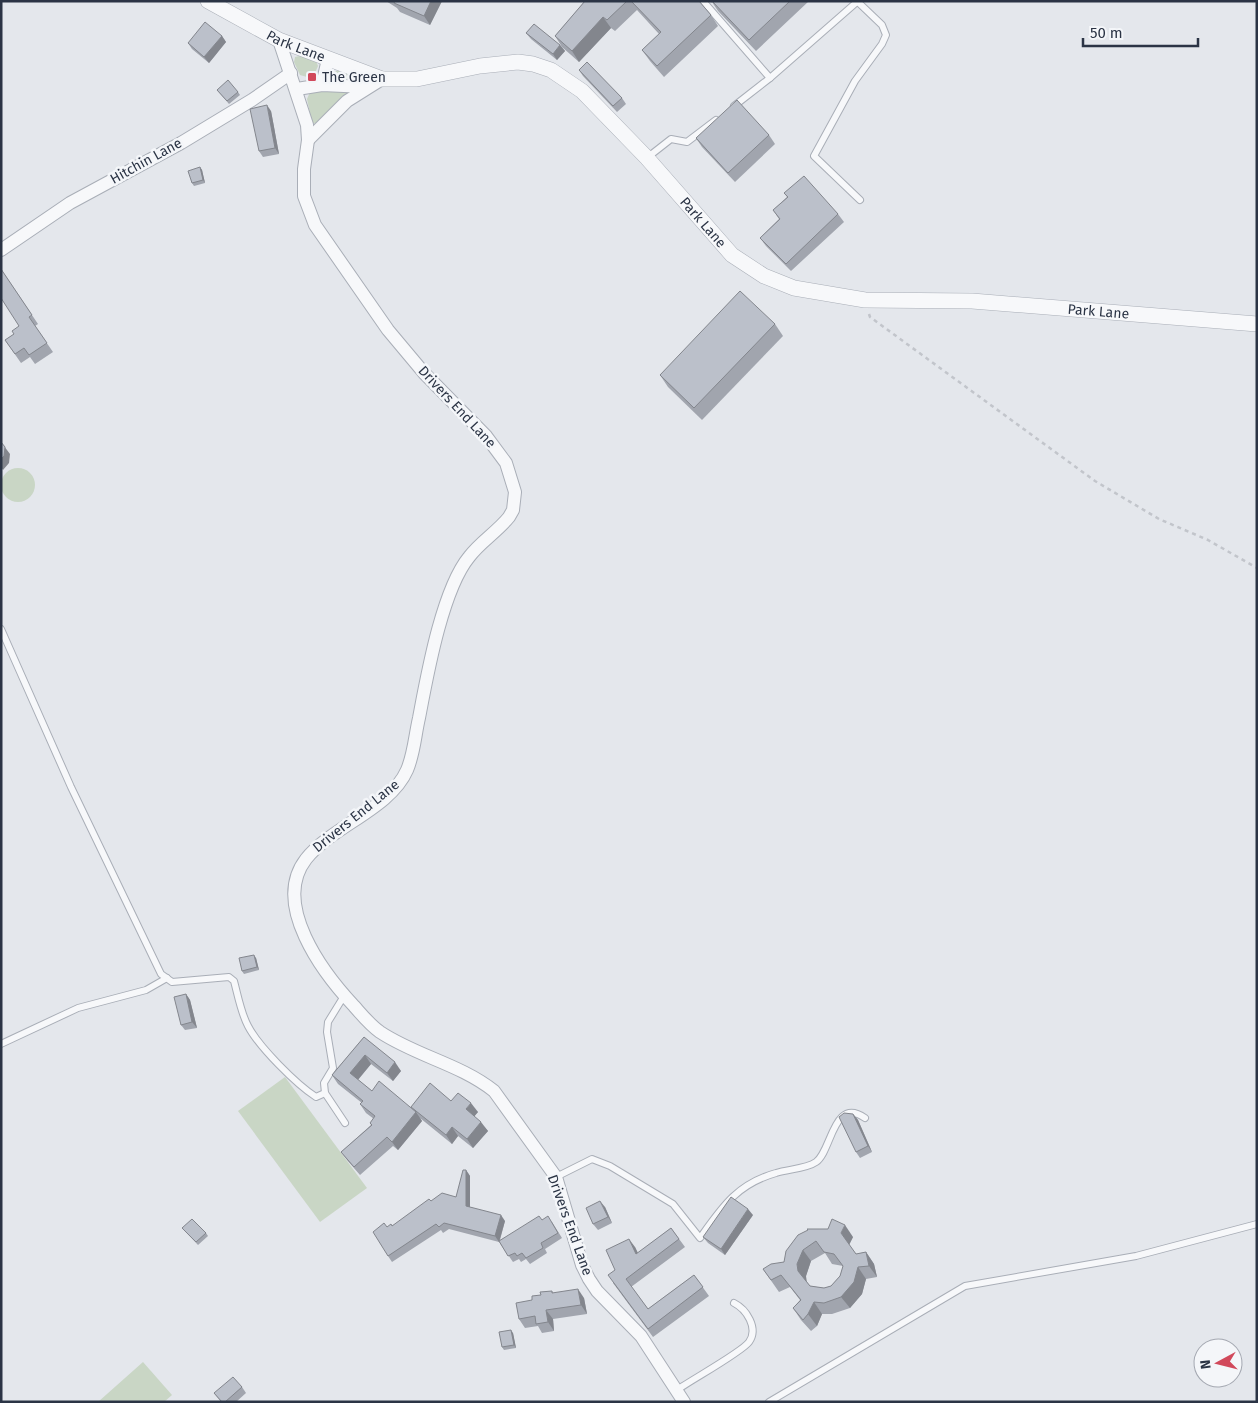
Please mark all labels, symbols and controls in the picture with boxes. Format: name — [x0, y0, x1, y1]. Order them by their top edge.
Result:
scale bar — [1083, 15, 1198, 47]
text: 50 m — [1090, 24, 1123, 42]
street label: Park Lane — [264, 26, 328, 65]
place label: The Green — [322, 69, 386, 86]
marker: The Green — [306, 71, 318, 83]
street label: Hitchin Lane — [107, 134, 185, 188]
street label: Park Lane — [677, 193, 730, 251]
street label: Park Lane — [1067, 300, 1130, 322]
street label: Drivers End Lane — [415, 362, 499, 452]
street label: Drivers End Lane — [309, 776, 403, 856]
street label: Drivers End Lane — [544, 1172, 596, 1278]
north arrow — [1193, 1338, 1243, 1388]
text: N — [1197, 1359, 1215, 1370]

